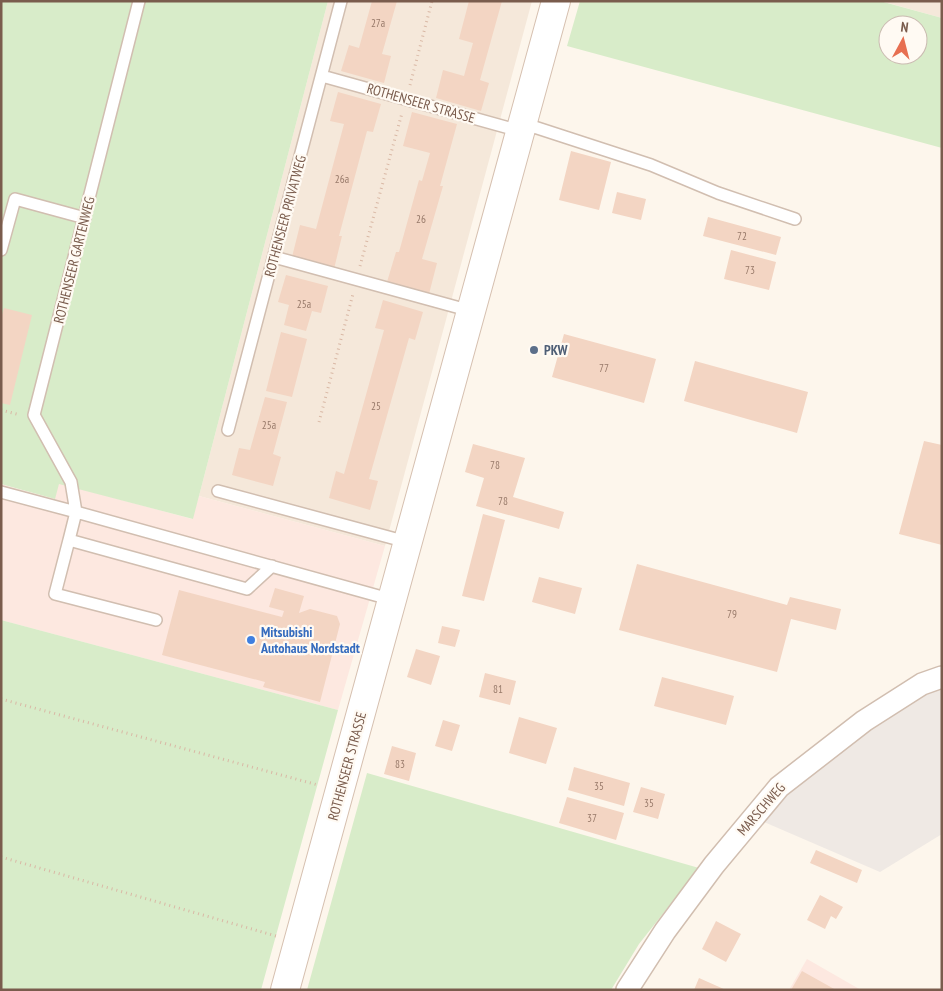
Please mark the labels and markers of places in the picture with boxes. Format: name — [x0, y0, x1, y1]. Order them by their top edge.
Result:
place label: PKW — [544, 341, 569, 359]
marker: PKW — [528, 344, 540, 356]
place label: Mitsubishi Autohaus Nordstadt — [260, 623, 360, 657]
marker: Mitsubishi Autohaus Nordstadt — [245, 634, 257, 646]

